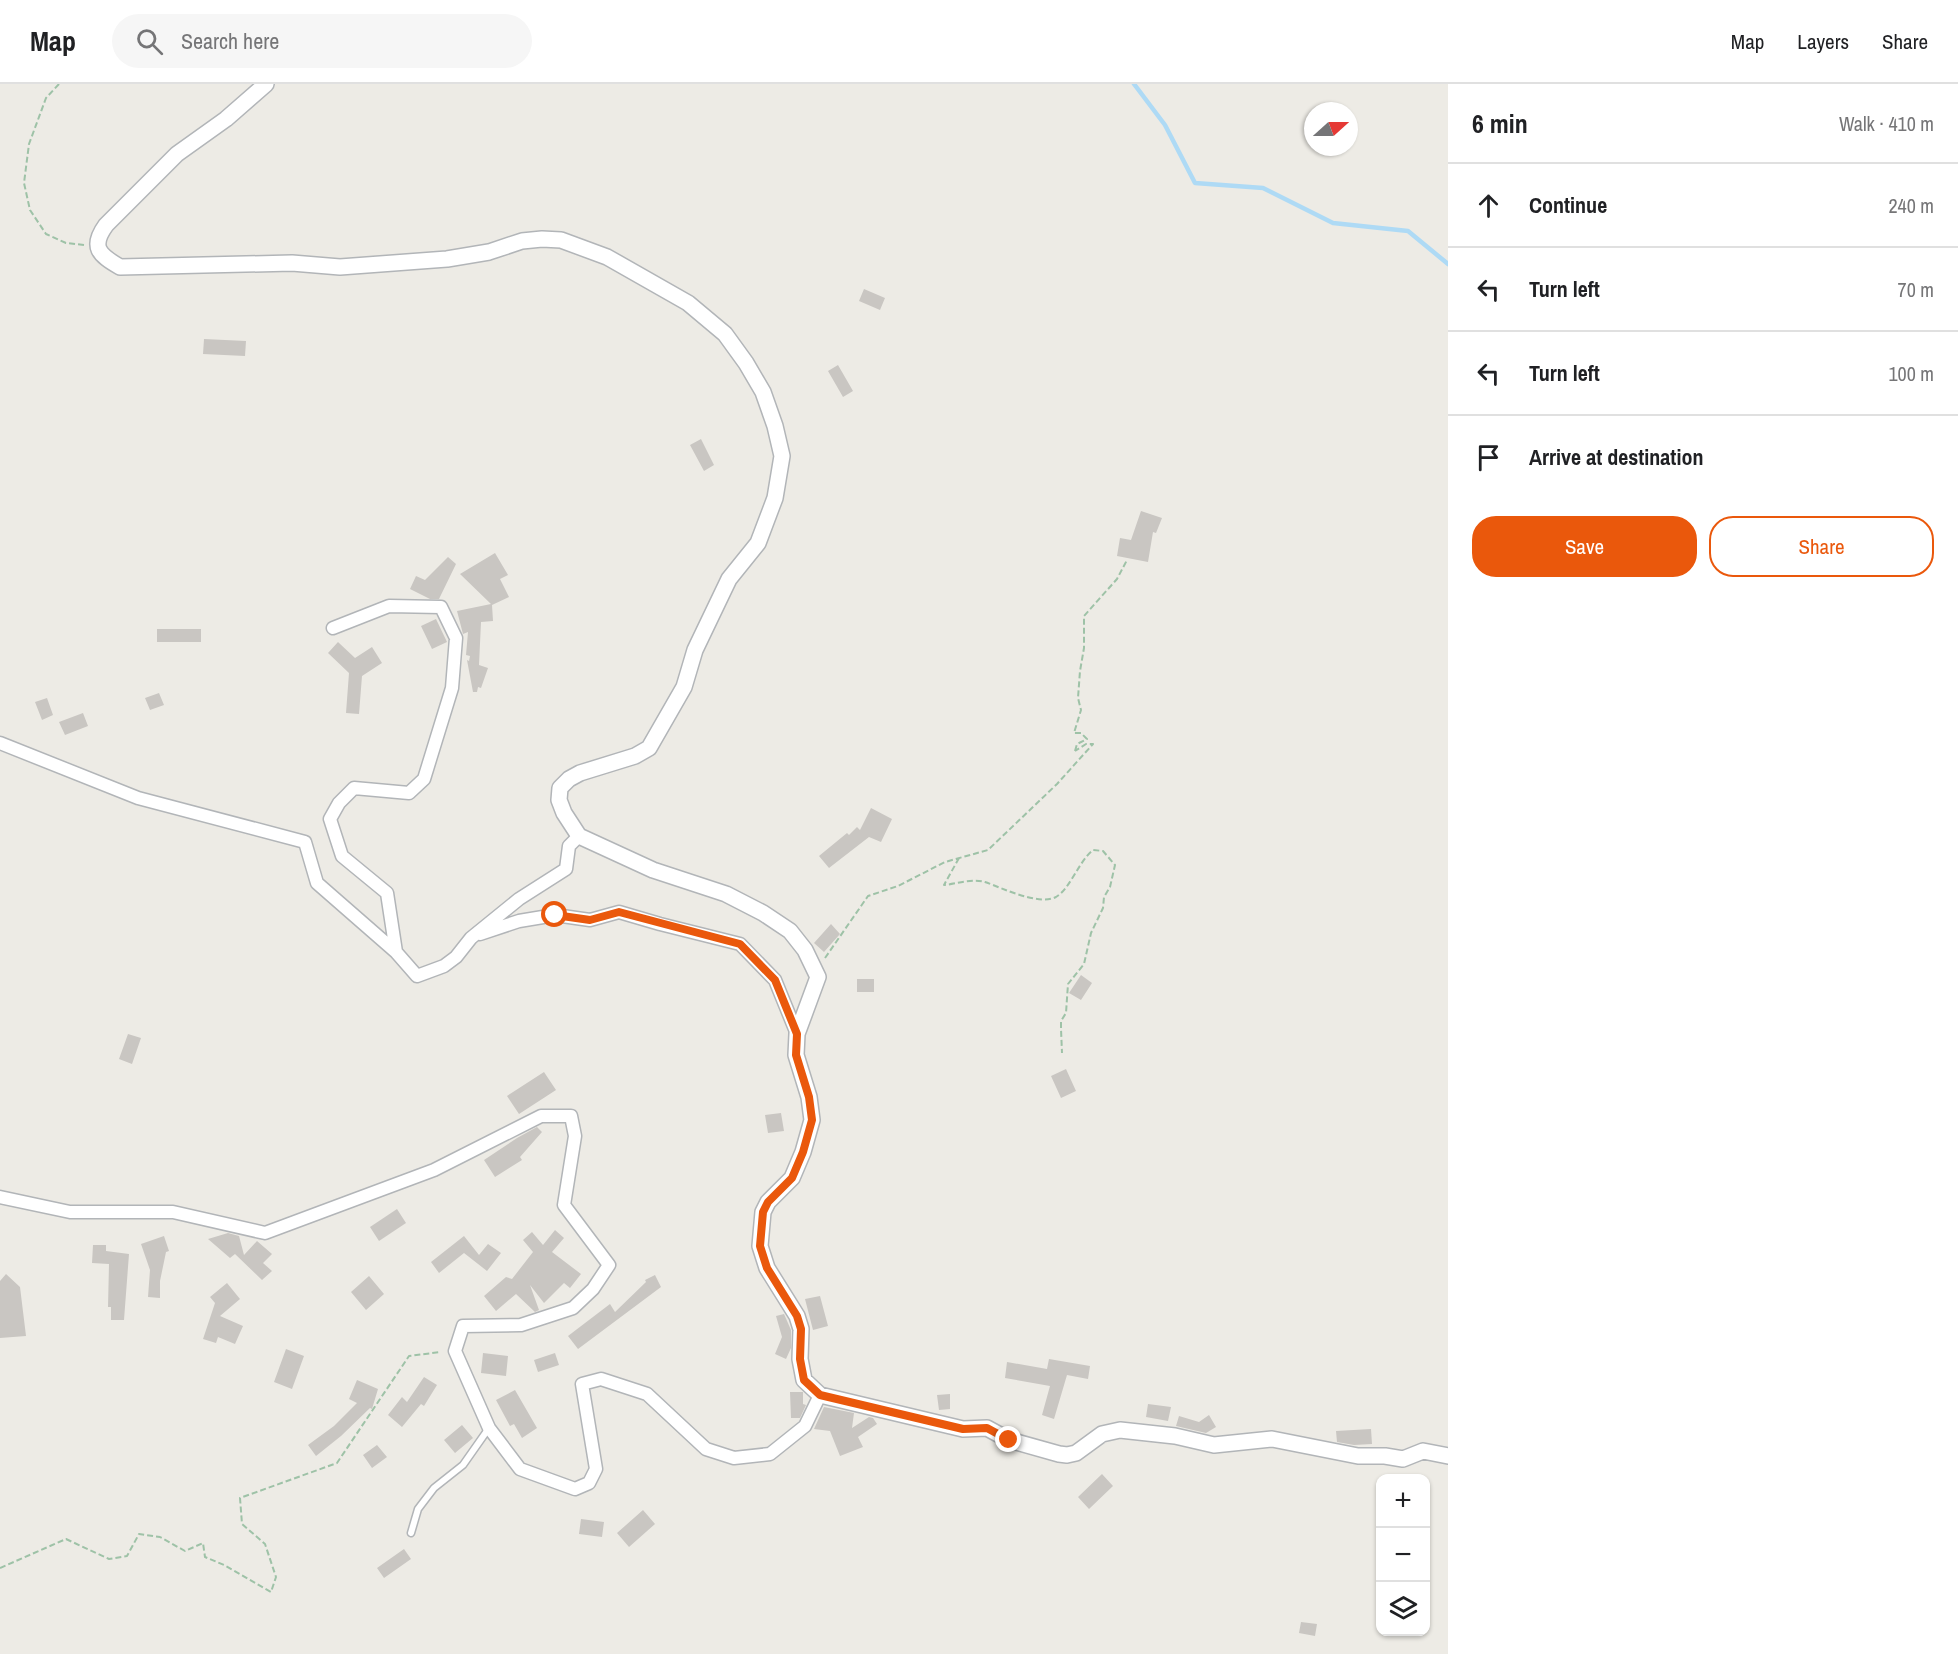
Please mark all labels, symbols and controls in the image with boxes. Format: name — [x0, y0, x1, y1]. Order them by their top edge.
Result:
search box — [112, 14, 532, 68]
text: Map — [30, 22, 76, 60]
icon: search — [133, 25, 166, 58]
text: Search here — [181, 26, 279, 56]
text: Map — [1731, 27, 1764, 56]
text: Layers — [1797, 27, 1849, 56]
text: Share — [1882, 27, 1928, 56]
north arrow — [1304, 102, 1358, 156]
text: 6 min — [1472, 106, 1528, 141]
text: Walk · 410 m — [1839, 110, 1934, 137]
icon: ahead — [1472, 189, 1505, 222]
text: Continue — [1529, 190, 1607, 220]
text: 240 m — [1888, 192, 1934, 219]
icon: left — [1472, 273, 1505, 306]
text: Turn left — [1529, 274, 1600, 304]
text: 70 m — [1898, 276, 1934, 303]
icon: left — [1472, 357, 1505, 390]
text: Turn left — [1529, 358, 1600, 388]
text: 100 m — [1888, 360, 1934, 387]
icon: arrive — [1472, 441, 1505, 474]
text: Arrive at destination — [1529, 442, 1703, 472]
button: Save — [1472, 516, 1697, 577]
button: Share — [1709, 516, 1934, 577]
route start — [541, 901, 567, 927]
route end — [995, 1426, 1021, 1452]
map controls — [1376, 1474, 1430, 1636]
button: + — [1376, 1474, 1430, 1528]
button: − — [1376, 1528, 1430, 1582]
button: layers — [1376, 1582, 1430, 1636]

